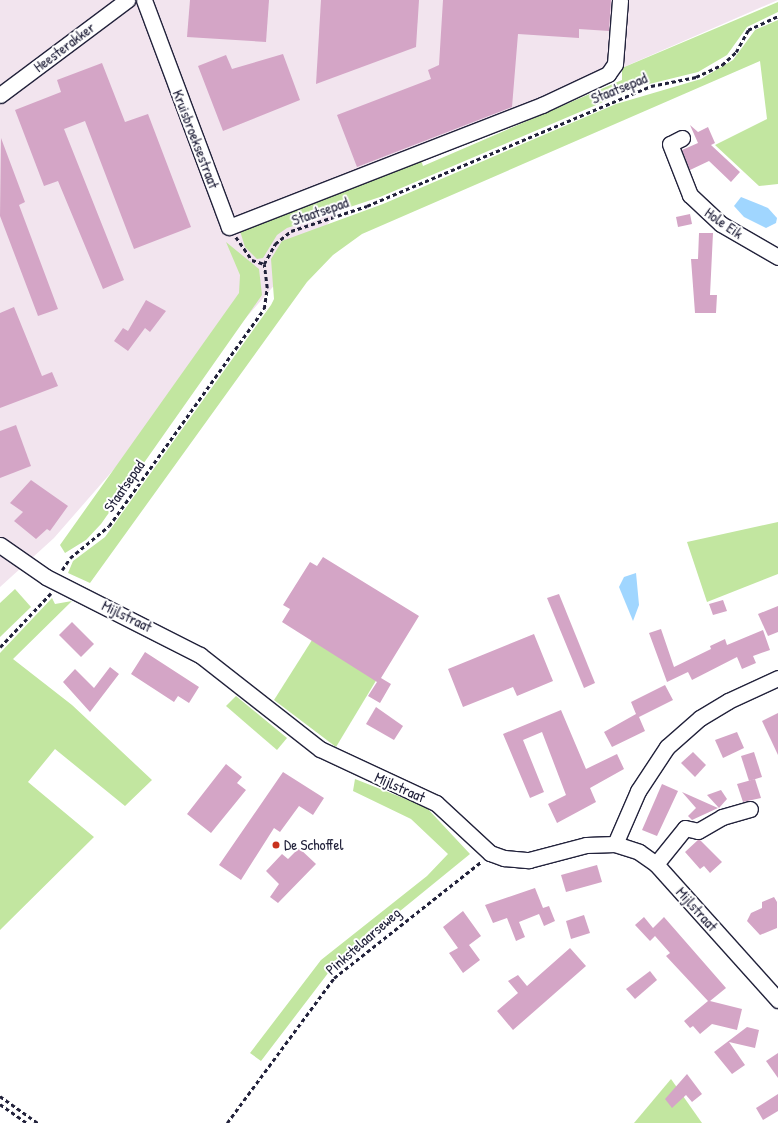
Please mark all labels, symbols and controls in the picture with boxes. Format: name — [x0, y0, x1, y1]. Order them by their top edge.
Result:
street label: Heesterakker — [30, 18, 98, 76]
street label: Staatsepad — [588, 69, 650, 107]
street label: Kruisbroeksestraat — [169, 87, 223, 191]
street label: Staatsepad — [289, 193, 351, 229]
street label: Hole Eik — [701, 203, 747, 243]
street label: Staatsepad — [100, 457, 148, 515]
street label: Mijlstraat — [99, 596, 155, 636]
street label: Mijlstraat — [372, 768, 428, 806]
place label: De Schoffel — [284, 836, 343, 854]
marker: De Schoffel — [271, 840, 281, 850]
street label: Mijlstraat — [672, 883, 722, 935]
street label: Pinkstelaarseweg — [322, 904, 404, 978]

